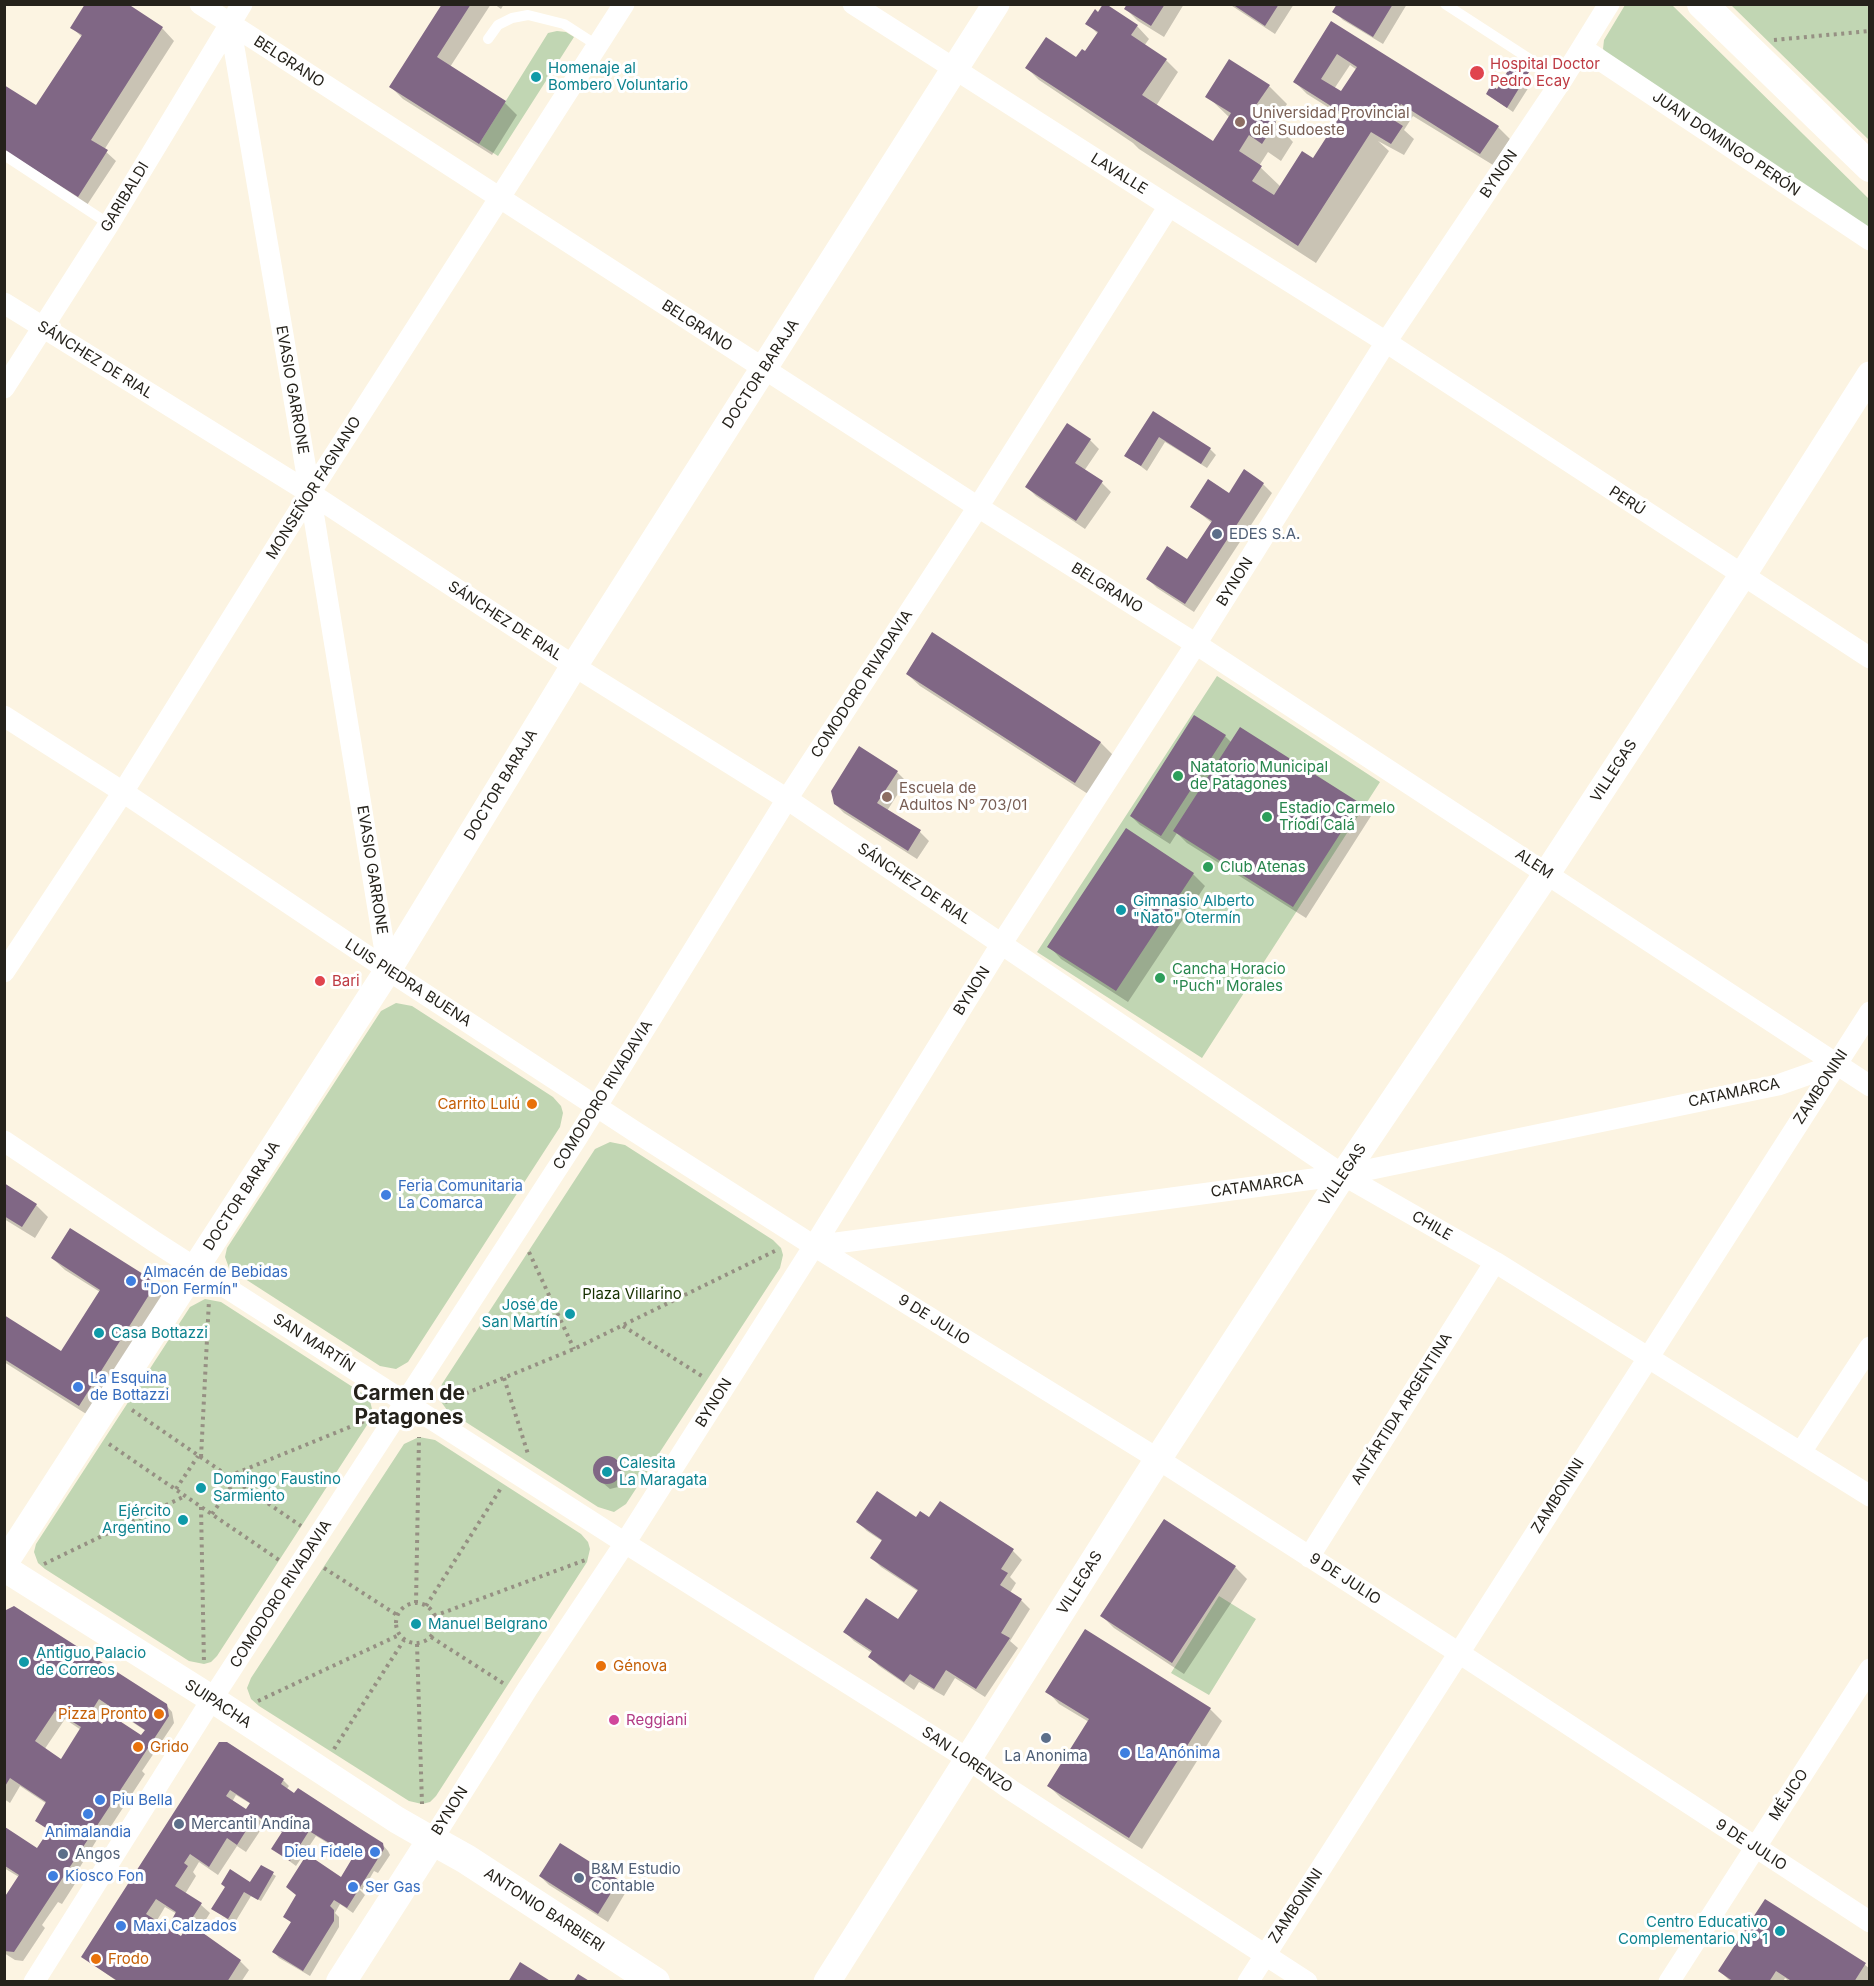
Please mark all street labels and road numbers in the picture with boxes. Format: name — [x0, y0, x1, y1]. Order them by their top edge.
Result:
street label: BELGRANO — [250, 32, 328, 92]
street label: JUAN DOMINGO PERÓN — [1649, 88, 1803, 200]
street label: BYNON — [1476, 147, 1522, 201]
street label: LAVALLE — [1087, 150, 1151, 198]
street label: GARIBALDI — [97, 159, 153, 235]
street label: BELGRANO — [658, 296, 736, 356]
street label: DOCTOR BARAJA — [719, 316, 803, 432]
street label: SÁNCHEZ DE RIAL — [34, 317, 156, 403]
street label: EVASIO GARRONE — [272, 324, 312, 456]
street label: MONSEÑOR FAGNANO — [263, 413, 365, 563]
street label: PERÚ — [1606, 483, 1648, 519]
street label: BYNON — [1213, 554, 1257, 610]
street label: BELGRANO — [1068, 559, 1146, 617]
street label: SÁNCHEZ DE RIAL — [444, 577, 566, 665]
street label: COMODORO RIVADAVIA — [807, 607, 917, 761]
street label: DOCTOR BARAJA — [461, 726, 541, 844]
street label: VILLEGAS — [1587, 736, 1641, 806]
street label: EVASIO GARRONE — [353, 804, 391, 936]
street label: SÁNCHEZ DE RIAL — [854, 839, 974, 929]
street label: ALEM — [1512, 845, 1556, 883]
street label: LUIS PIEDRA BUENA — [342, 935, 474, 1031]
street label: BYNON — [950, 963, 994, 1019]
street label: COMODORO RIVADAVIA — [550, 1017, 656, 1173]
street label: ZAMBONINI — [1790, 1046, 1852, 1128]
street label: CATAMARCA — [1687, 1075, 1781, 1111]
street label: DOCTOR BARAJA — [200, 1138, 284, 1254]
street label: VILLEGAS — [1316, 1140, 1370, 1210]
street label: CATAMARCA — [1210, 1171, 1304, 1201]
street label: CHILE — [1409, 1207, 1455, 1245]
street label: 9 DE JULIO — [895, 1291, 973, 1349]
street label: SAN MARTÍN — [270, 1310, 358, 1376]
street label: ANTÁRTIDA ARGENTINA — [1348, 1330, 1456, 1488]
street label: BYNON — [692, 1375, 736, 1431]
street label: ZAMBONINI — [1528, 1455, 1588, 1537]
street label: COMODORO RIVADAVIA — [226, 1517, 336, 1671]
street label: VILLEGAS — [1054, 1548, 1106, 1618]
street label: 9 DE JULIO — [1306, 1549, 1384, 1609]
street label: SUIPACHA — [181, 1676, 255, 1732]
street label: SAN LORENZO — [918, 1723, 1016, 1797]
street label: MÉJICO — [1766, 1766, 1812, 1824]
street label: BYNON — [428, 1783, 472, 1839]
street label: 9 DE JULIO — [1712, 1815, 1790, 1875]
street label: ANTONIO BARBIERI — [481, 1864, 607, 1956]
street label: ZAMBONINI — [1265, 1865, 1327, 1947]

